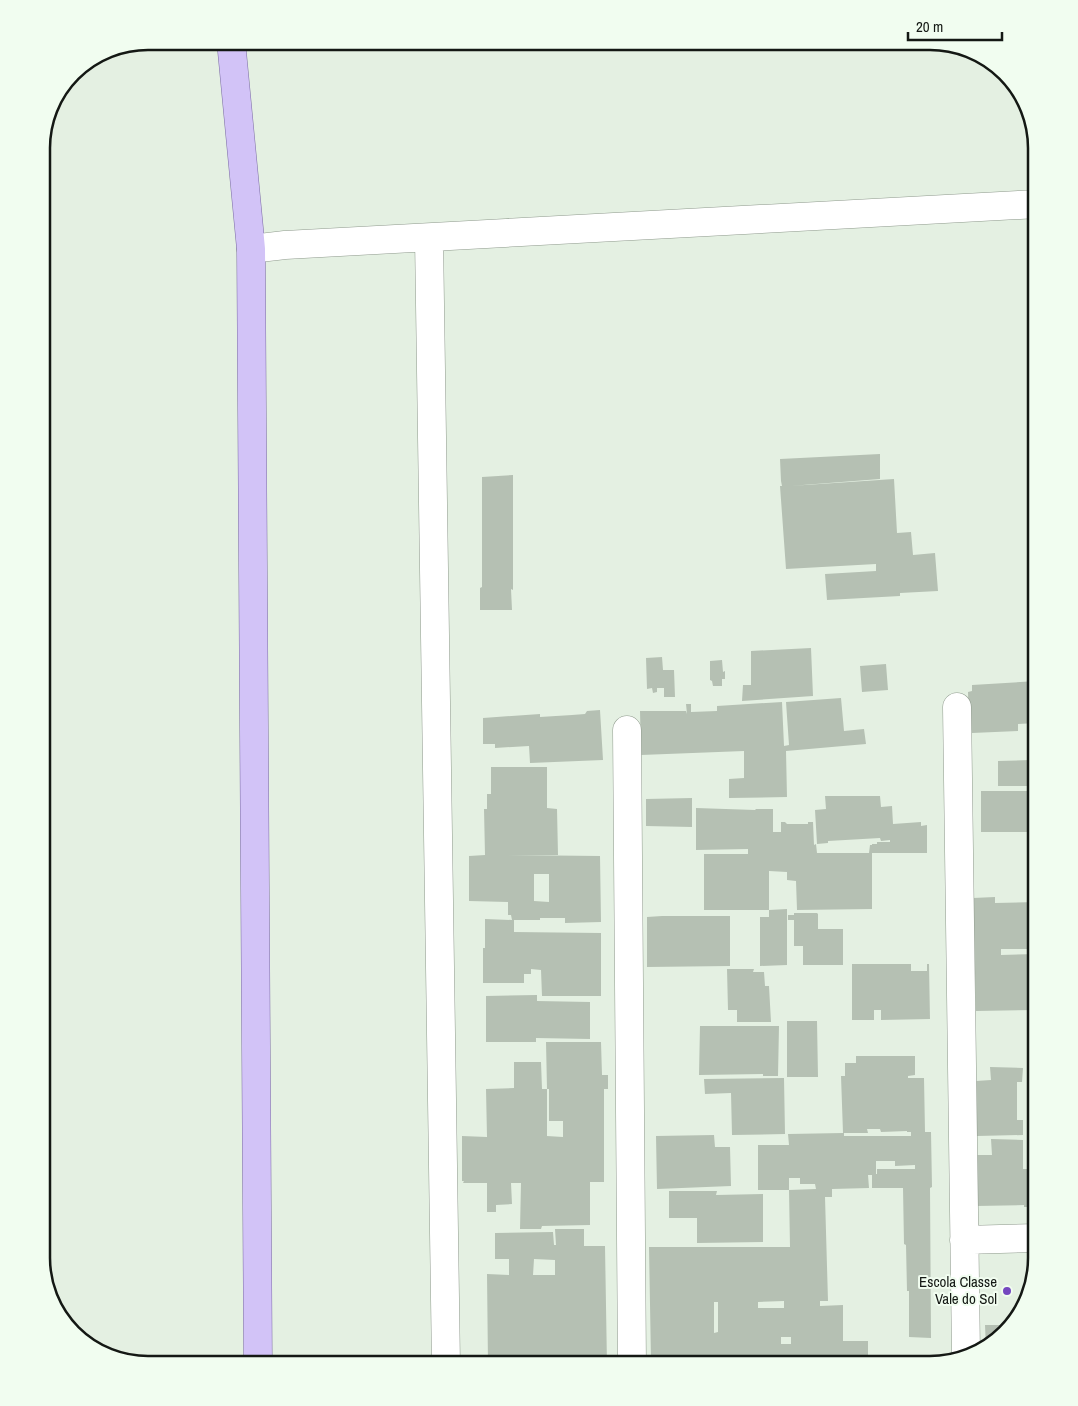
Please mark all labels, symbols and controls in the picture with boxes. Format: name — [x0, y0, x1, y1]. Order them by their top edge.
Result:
scale bar — [908, 10, 1002, 42]
text: 20 m — [916, 16, 943, 37]
place label: Escola Classe Vale do Sol — [919, 1271, 997, 1309]
marker: Escola Classe Vale do Sol — [1001, 1285, 1013, 1297]

